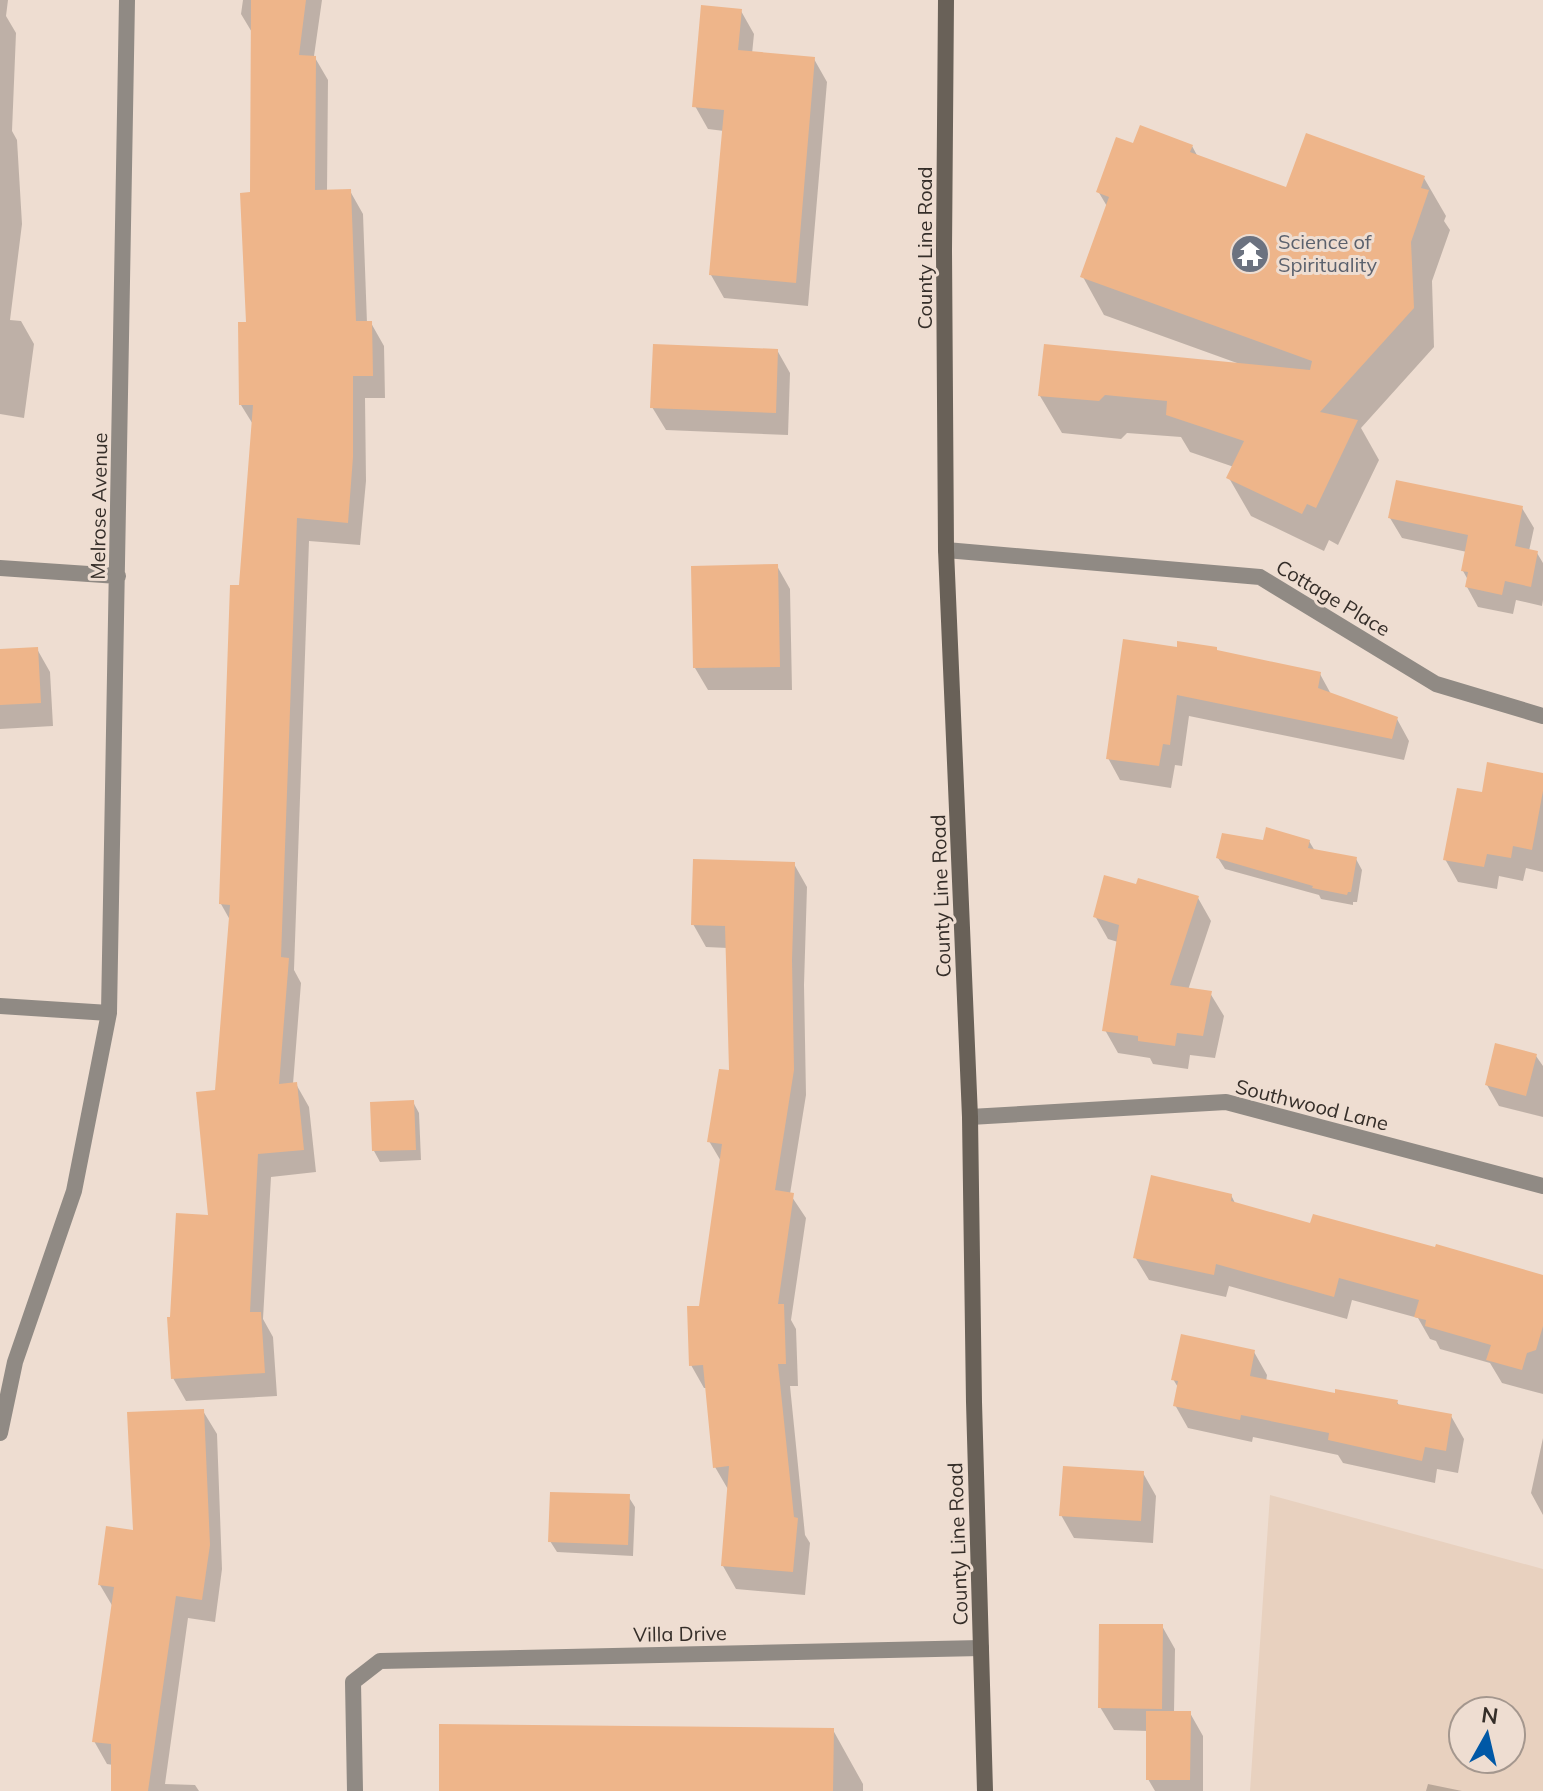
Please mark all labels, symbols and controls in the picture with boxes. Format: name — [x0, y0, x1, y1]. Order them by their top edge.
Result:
street label: County Line Road — [912, 166, 937, 330]
place label: Science of Spirituality — [1278, 229, 1377, 277]
temple icon: Science of Spirituality — [1229, 233, 1271, 275]
street label: Melrose Avenue — [85, 432, 112, 580]
street label: Cottage Place — [1272, 554, 1395, 641]
street label: County Line Road — [925, 814, 956, 978]
street label: Southwood Lane — [1233, 1073, 1391, 1136]
street label: County Line Road — [942, 1462, 973, 1626]
street label: Villa Drive — [633, 1620, 727, 1647]
north arrow — [1447, 1695, 1527, 1775]
text: N — [1480, 1700, 1500, 1730]

